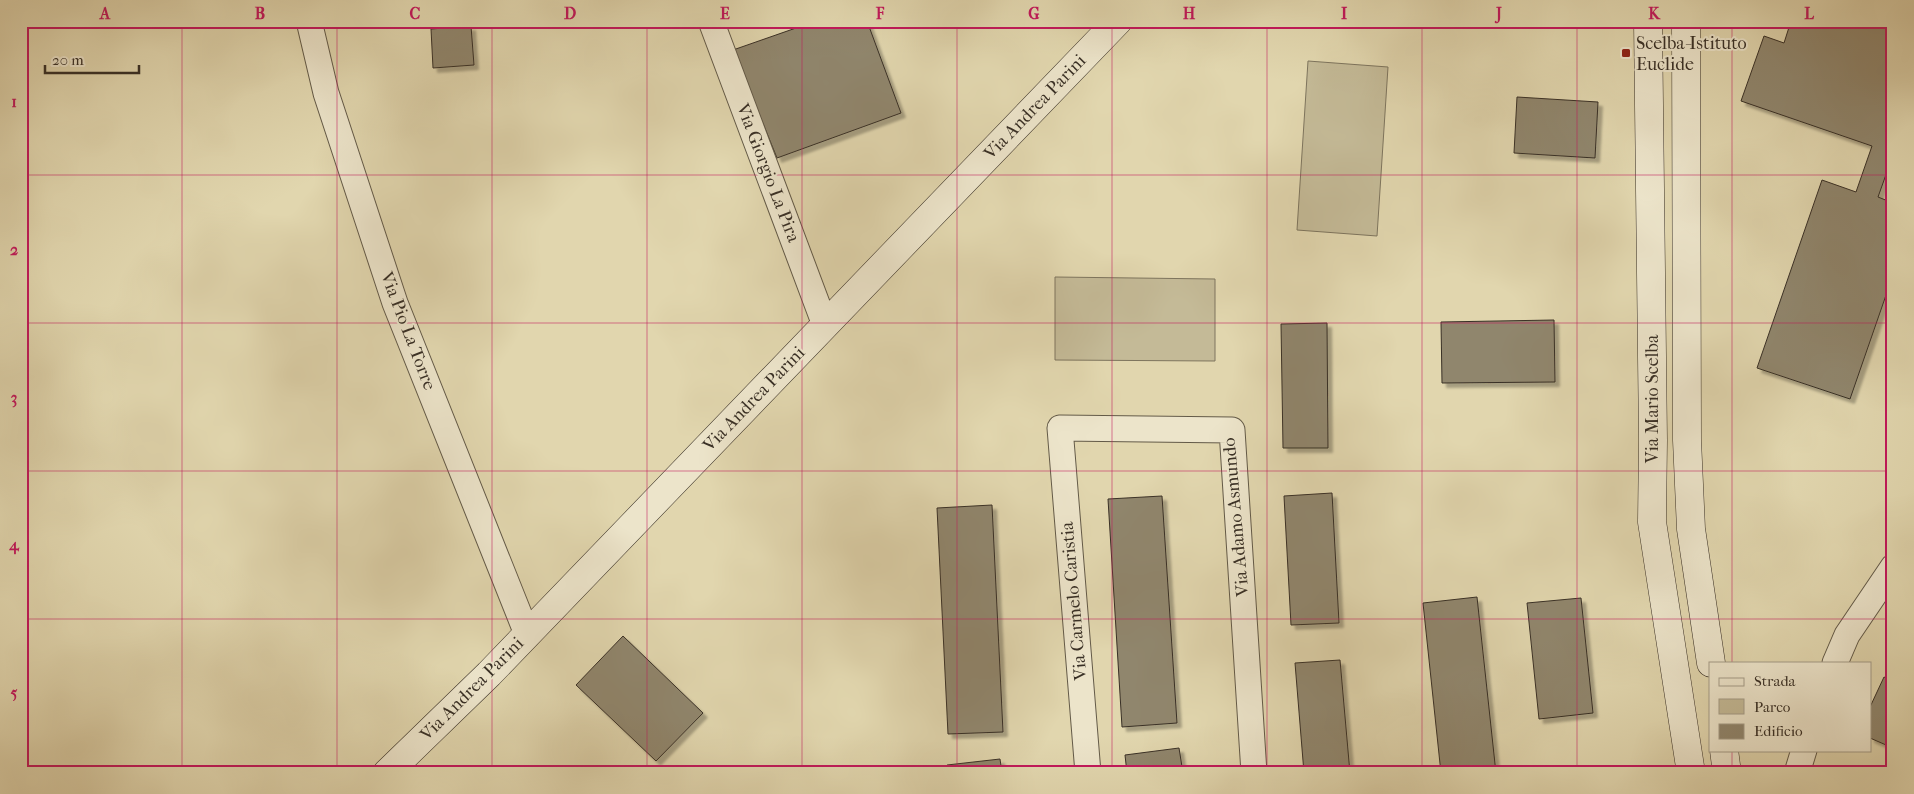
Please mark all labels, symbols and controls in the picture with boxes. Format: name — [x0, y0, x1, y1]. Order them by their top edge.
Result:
text: A — [99, 4, 111, 23]
text: B — [255, 4, 265, 23]
text: C — [410, 4, 421, 23]
text: D — [564, 4, 576, 23]
text: E — [720, 4, 730, 23]
text: F — [875, 4, 885, 23]
text: G — [1028, 4, 1040, 23]
text: H — [1183, 4, 1196, 23]
text: I — [1341, 4, 1348, 23]
text: J — [1494, 4, 1502, 24]
text: K — [1648, 4, 1661, 23]
text: L — [1804, 4, 1814, 23]
place label: Scelba-Istituto Euclide — [1636, 33, 1747, 75]
scale bar — [45, 42, 139, 74]
marker: Scelba-Istituto Euclide — [1620, 47, 1632, 59]
street label: Via Andrea Parini — [979, 50, 1091, 164]
text: 20 m — [52, 51, 84, 69]
text: 1 — [11, 92, 17, 111]
street label: Via Giorgio La Pira — [732, 100, 804, 246]
text: 2 — [10, 240, 18, 259]
street label: Via Pio La Torre — [375, 268, 440, 393]
street label: Via Mario Scelba — [1642, 334, 1663, 464]
street label: Via Andrea Parini — [698, 342, 810, 456]
text: 3 — [11, 388, 17, 408]
street label: Via Adamo Asmundo — [1219, 437, 1253, 598]
street label: Via Carmelo Caristia — [1057, 520, 1091, 682]
text: 4 — [8, 535, 20, 555]
street label: Via Andrea Parini — [415, 633, 528, 746]
legend — [1709, 662, 1872, 752]
text: Strada — [1754, 672, 1797, 690]
text: 5 — [11, 683, 18, 702]
text: Parco — [1754, 698, 1791, 716]
text: Edificio — [1754, 722, 1803, 740]

